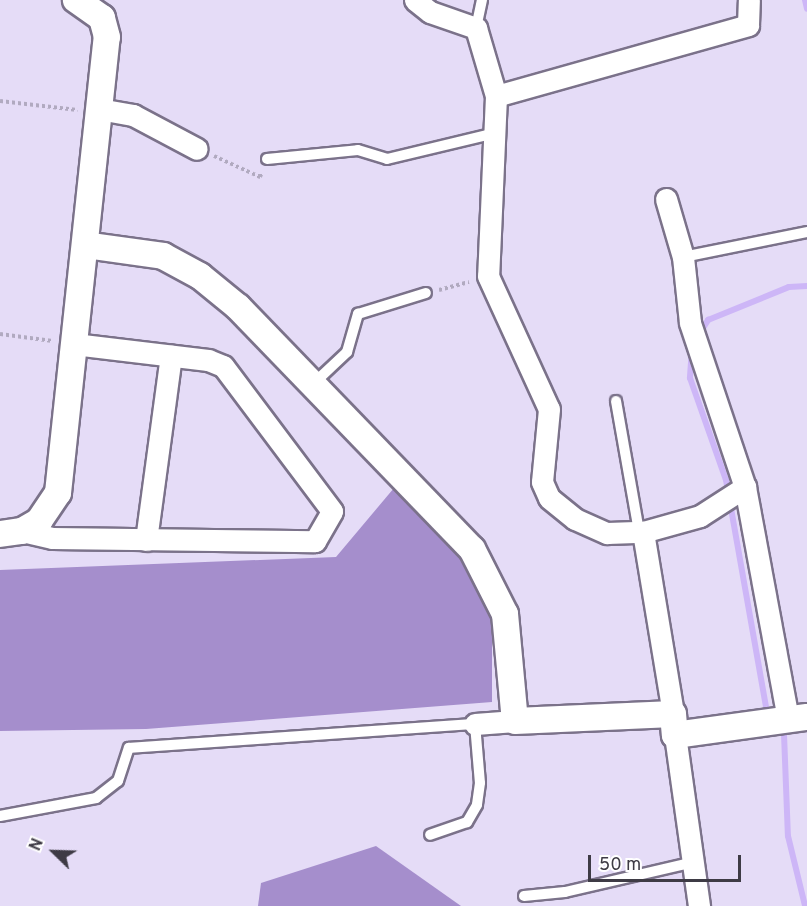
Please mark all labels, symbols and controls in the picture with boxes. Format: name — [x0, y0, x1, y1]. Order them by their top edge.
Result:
north arrow — [24, 822, 84, 882]
text: N — [26, 836, 49, 854]
scale bar — [591, 843, 744, 881]
text: 50 m — [599, 854, 641, 877]

